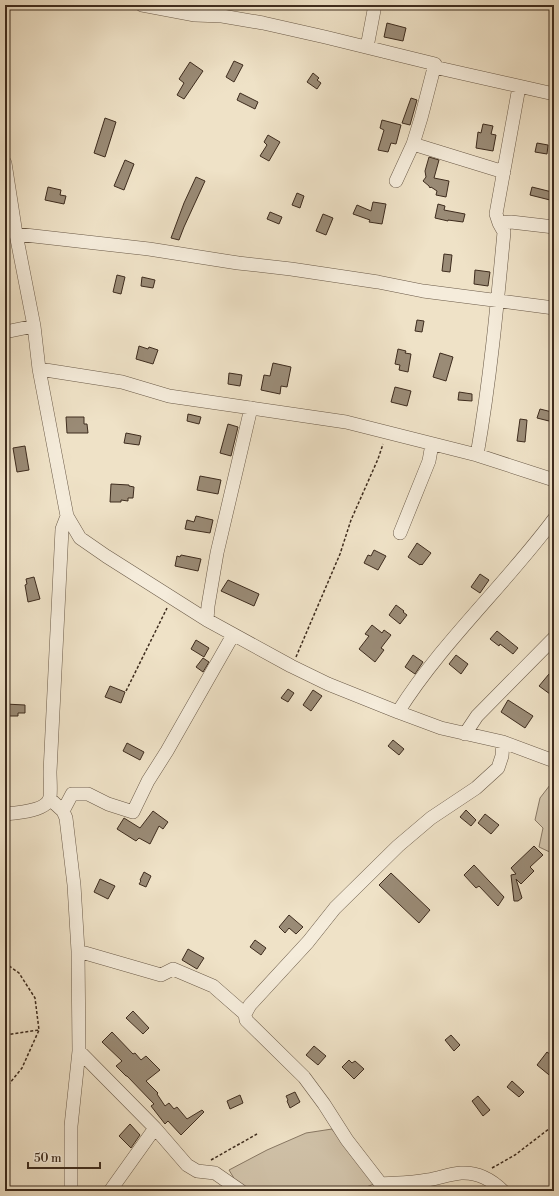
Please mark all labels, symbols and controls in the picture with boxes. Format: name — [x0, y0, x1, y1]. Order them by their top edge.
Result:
scale bar — [28, 1144, 100, 1170]
text: 50 m — [34, 1151, 62, 1166]

